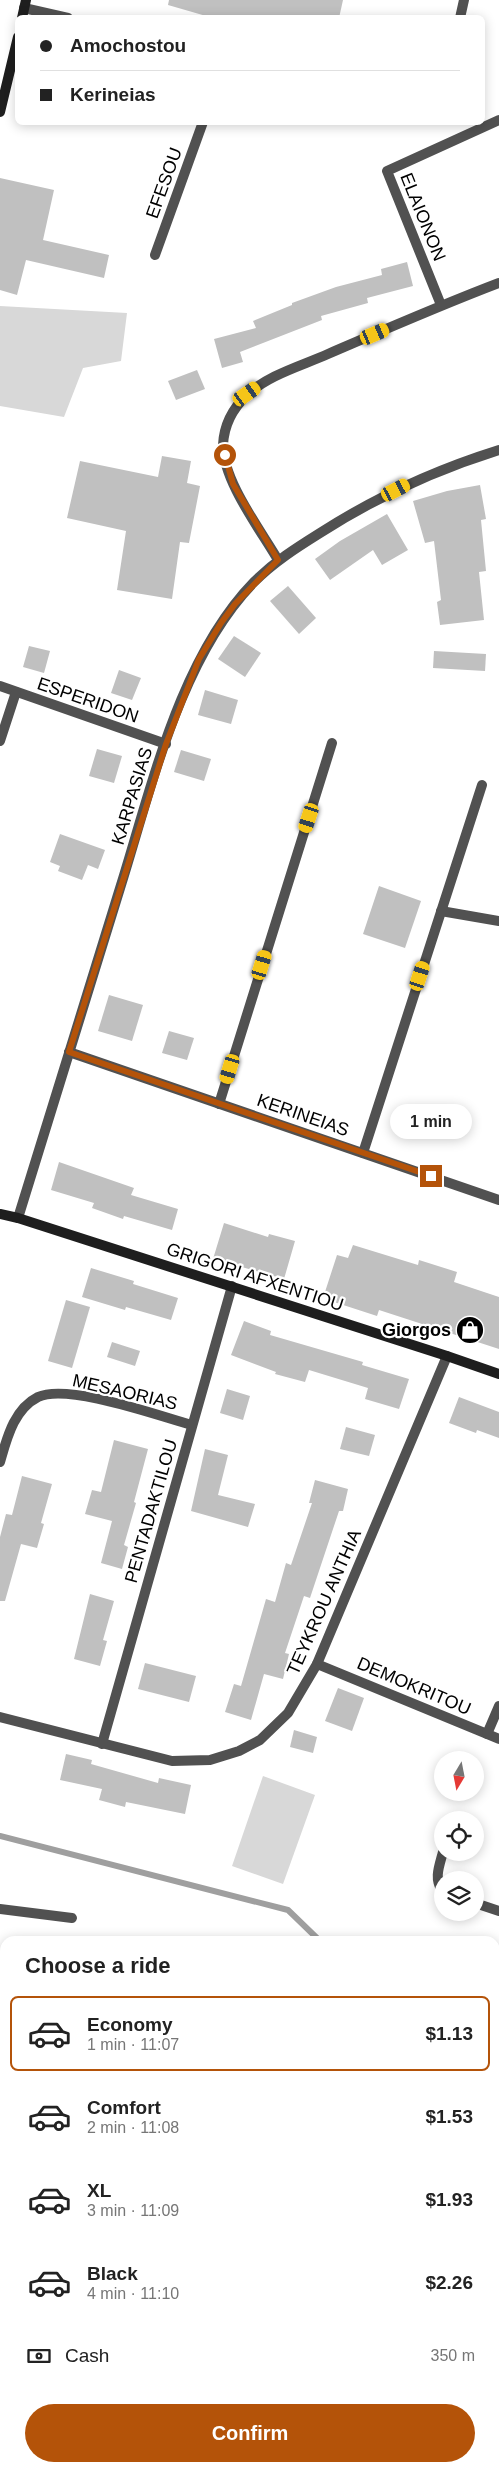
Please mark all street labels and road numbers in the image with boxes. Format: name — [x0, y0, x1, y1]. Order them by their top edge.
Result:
street label: EFESOU — [142, 145, 186, 221]
street label: ELAIONON — [396, 170, 450, 264]
street label: ESPERIDON — [35, 673, 141, 727]
street label: KARPASIAS — [108, 745, 156, 847]
street label: KERINEIAS — [254, 1090, 352, 1140]
street label: GRIGORI AFXENTIOU — [164, 1239, 346, 1315]
street label: MESAORIAS — [71, 1370, 179, 1414]
street label: PENTADAKTILOU — [121, 1437, 181, 1585]
street label: TEYKROU ANTHIA — [283, 1526, 365, 1678]
street label: DEMOKRITOU — [354, 1653, 474, 1719]

